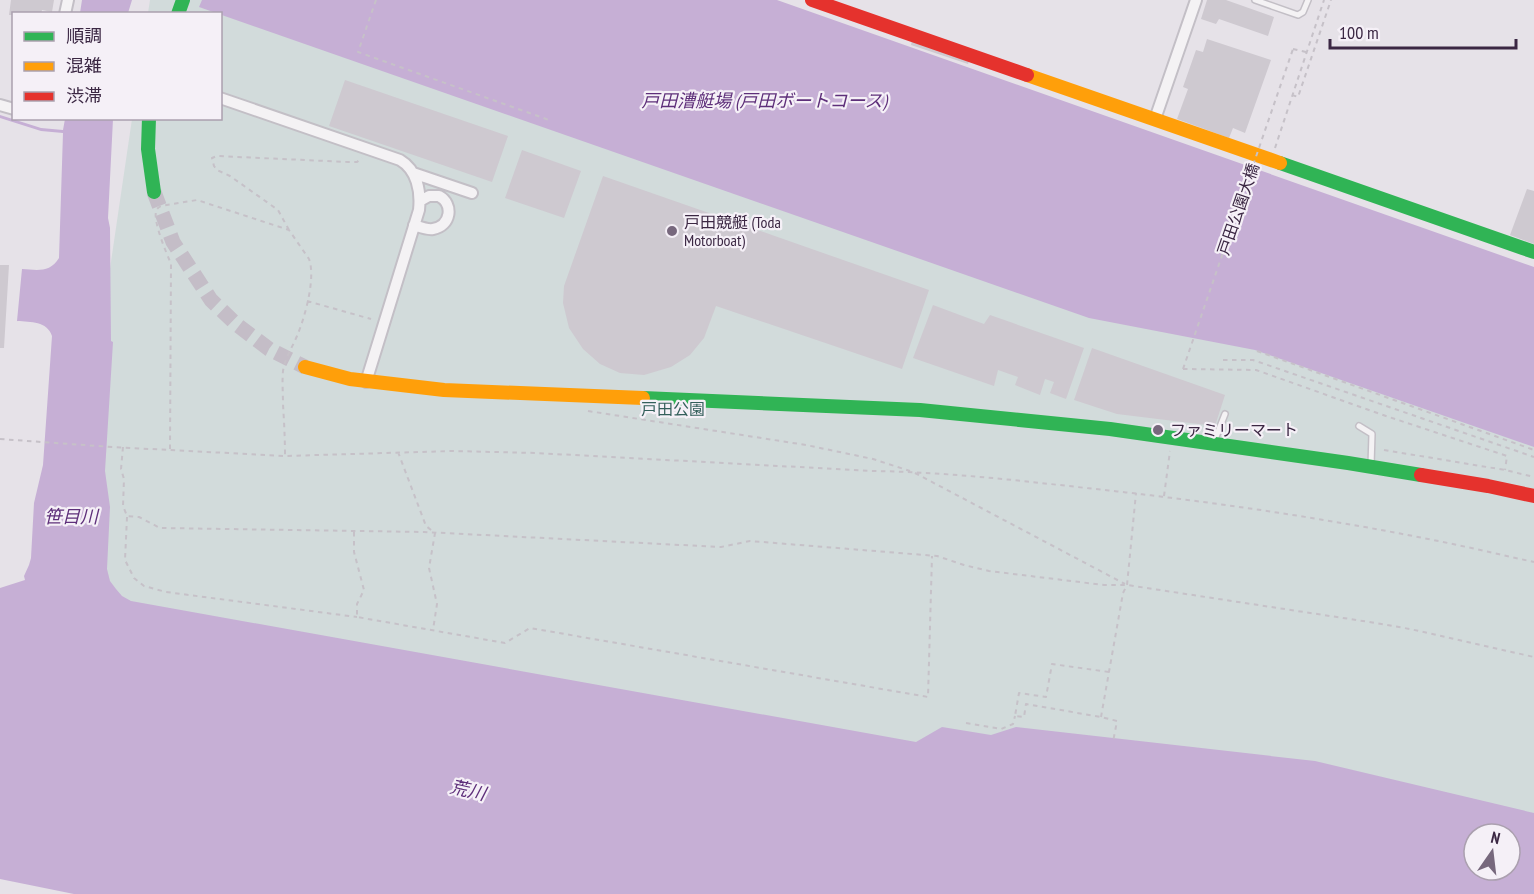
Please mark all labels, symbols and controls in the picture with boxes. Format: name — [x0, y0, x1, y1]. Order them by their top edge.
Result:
legend — [12, 12, 222, 120]
scale bar — [1330, 12, 1516, 50]
text: 100 m — [1339, 21, 1379, 44]
text: 順調 — [66, 24, 102, 47]
text: 混雑 — [66, 54, 102, 77]
text: 渋滞 — [66, 84, 102, 107]
water label: 戸田漕艇場 (戸田ボートコース) — [641, 89, 888, 112]
street label: 戸田公園大橋 — [1213, 160, 1263, 258]
place label: 戸田競艇 (Toda Motorboat) — [684, 212, 781, 250]
marker: 戸田競艇 (Toda Motorboat) — [665, 224, 679, 238]
park label: 戸田公園 — [641, 399, 705, 419]
place label: ファミリーマート — [1170, 420, 1298, 440]
marker: ファミリーマート — [1151, 423, 1165, 437]
water label: 笹目川 — [44, 505, 100, 528]
water label: 荒川 — [448, 775, 490, 806]
north arrow — [1462, 822, 1522, 882]
text: N — [1489, 827, 1502, 848]

